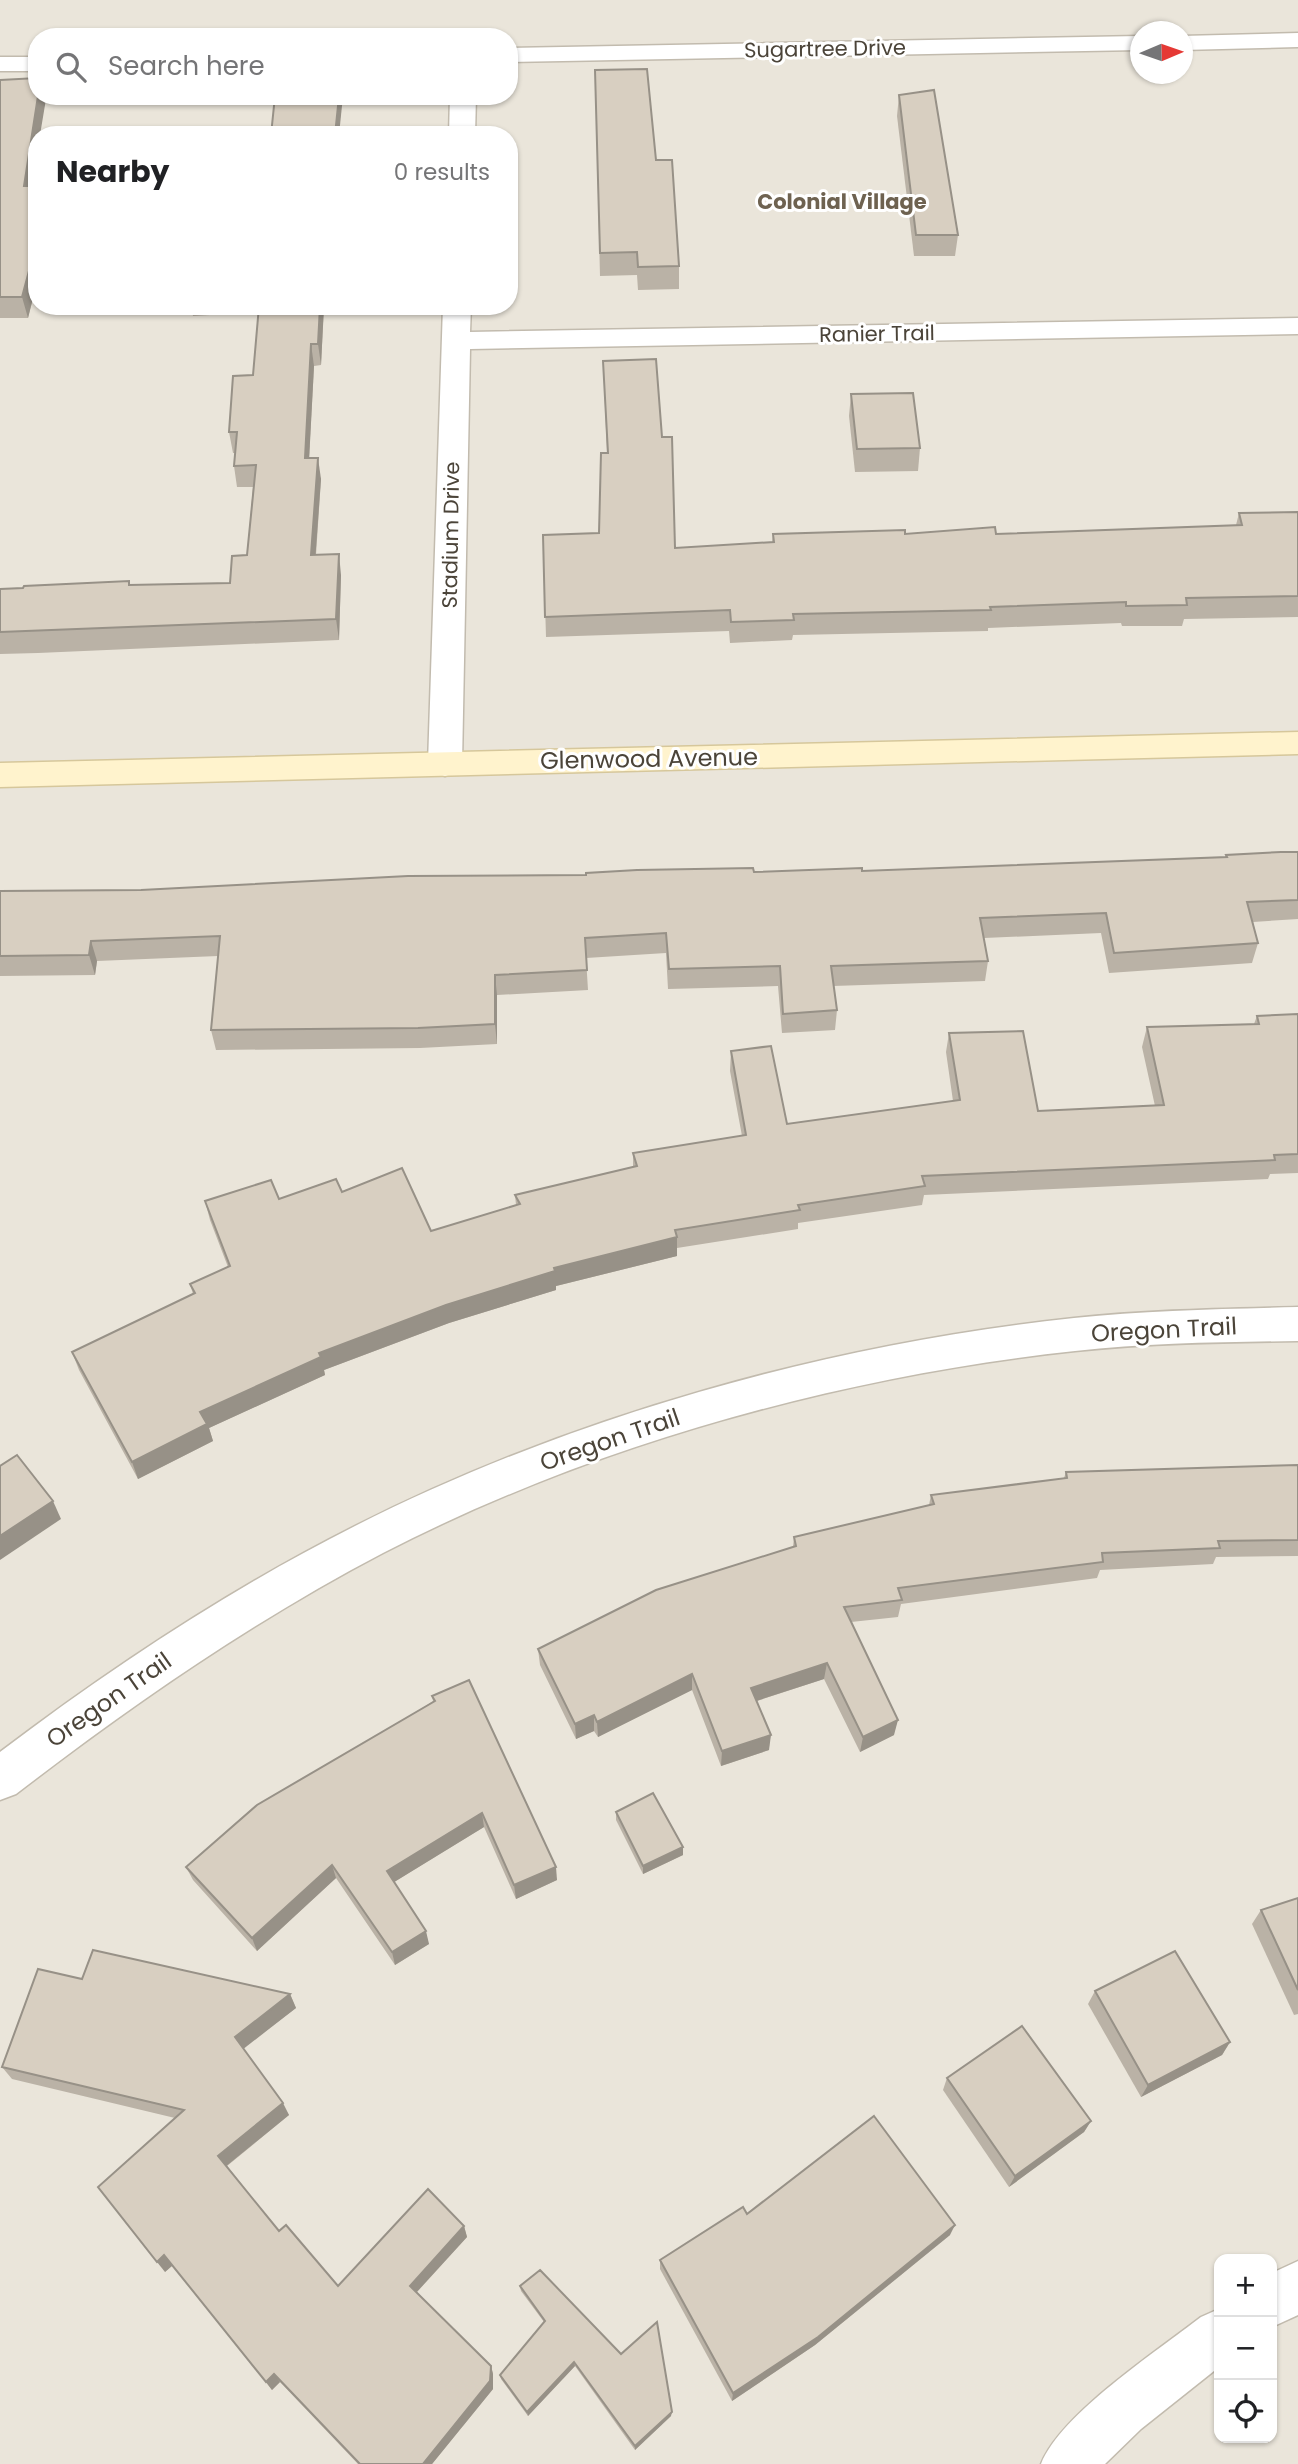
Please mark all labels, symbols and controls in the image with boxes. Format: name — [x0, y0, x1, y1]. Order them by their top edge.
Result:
north arrow — [1130, 21, 1193, 84]
search box — [28, 28, 518, 105]
street label: Sugartree Drive — [744, 33, 906, 64]
icon: search — [52, 48, 90, 86]
text: Search here — [108, 48, 265, 84]
text: Nearby — [56, 150, 170, 193]
text: 0 results — [394, 156, 490, 188]
district label: Colonial Village — [757, 187, 927, 216]
street label: Ranier Trail — [819, 318, 935, 349]
street label: Stadium Drive — [435, 461, 466, 609]
street label: Glenwood Avenue — [540, 740, 758, 777]
street label: Oregon Trail — [1090, 1309, 1238, 1350]
street label: Oregon Trail — [535, 1400, 684, 1479]
street label: Oregon Trail — [39, 1644, 178, 1755]
map controls — [1214, 2254, 1277, 2443]
button: + — [1214, 2254, 1277, 2317]
button: − — [1214, 2317, 1277, 2380]
button: locate — [1214, 2380, 1277, 2443]

